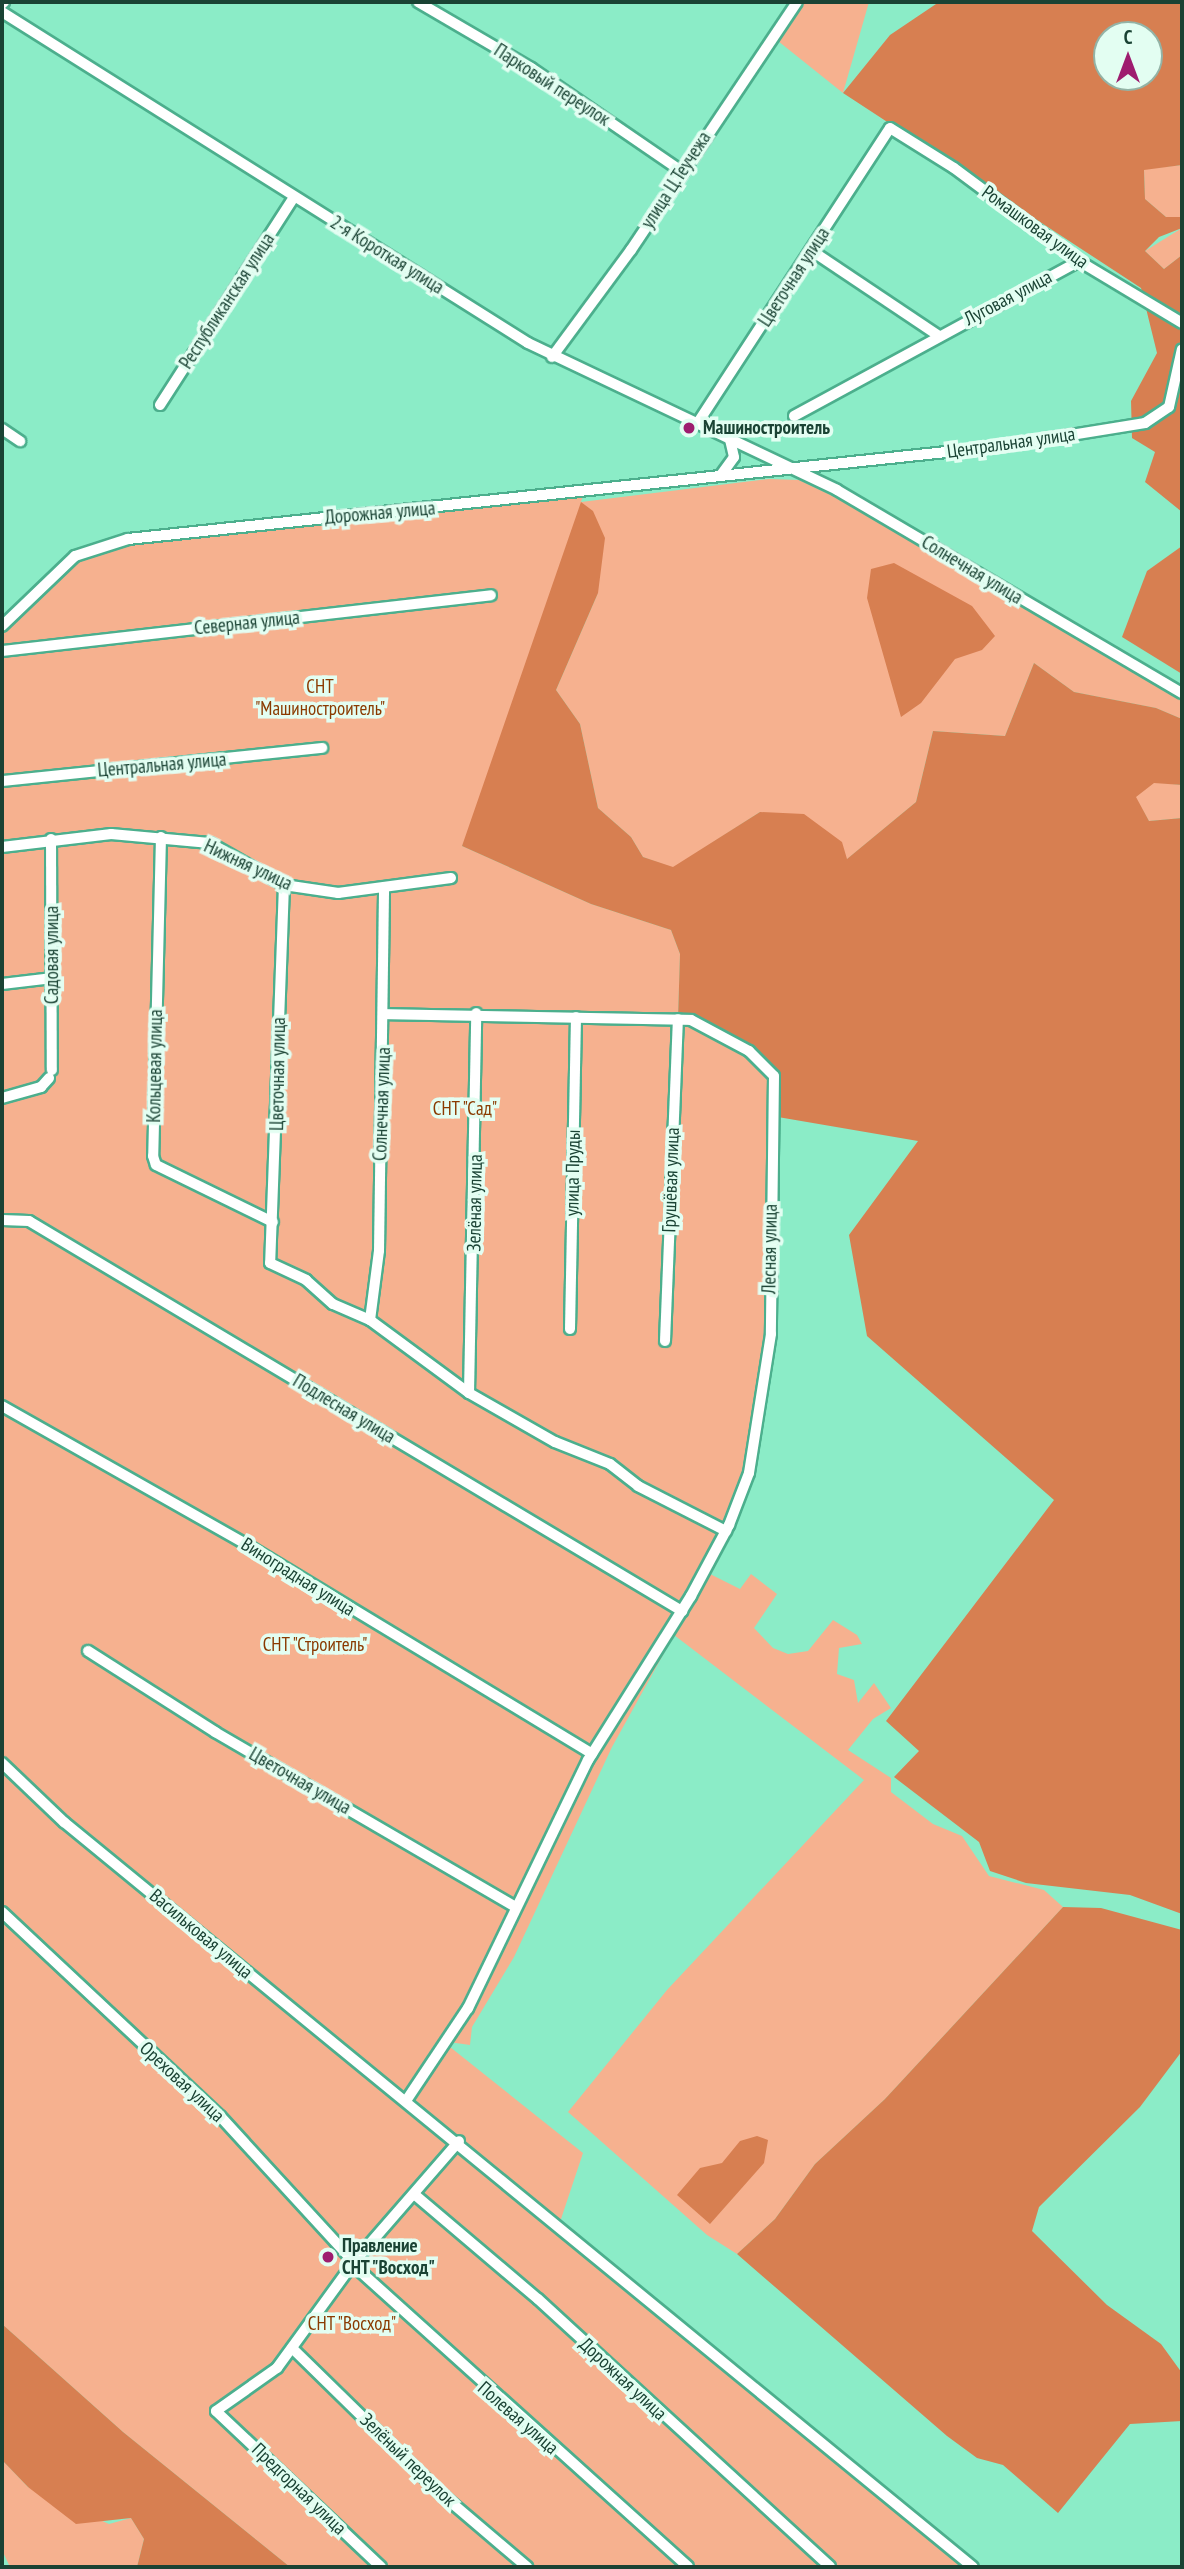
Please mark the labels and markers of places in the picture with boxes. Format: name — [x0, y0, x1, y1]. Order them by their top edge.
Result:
place label: Машиностроитель — [703, 417, 830, 439]
marker: Машиностроитель — [681, 420, 697, 436]
place label: Правление СНТ "Восход" — [342, 2235, 437, 2279]
marker: Правление СНТ "Восход" — [320, 2249, 336, 2265]

